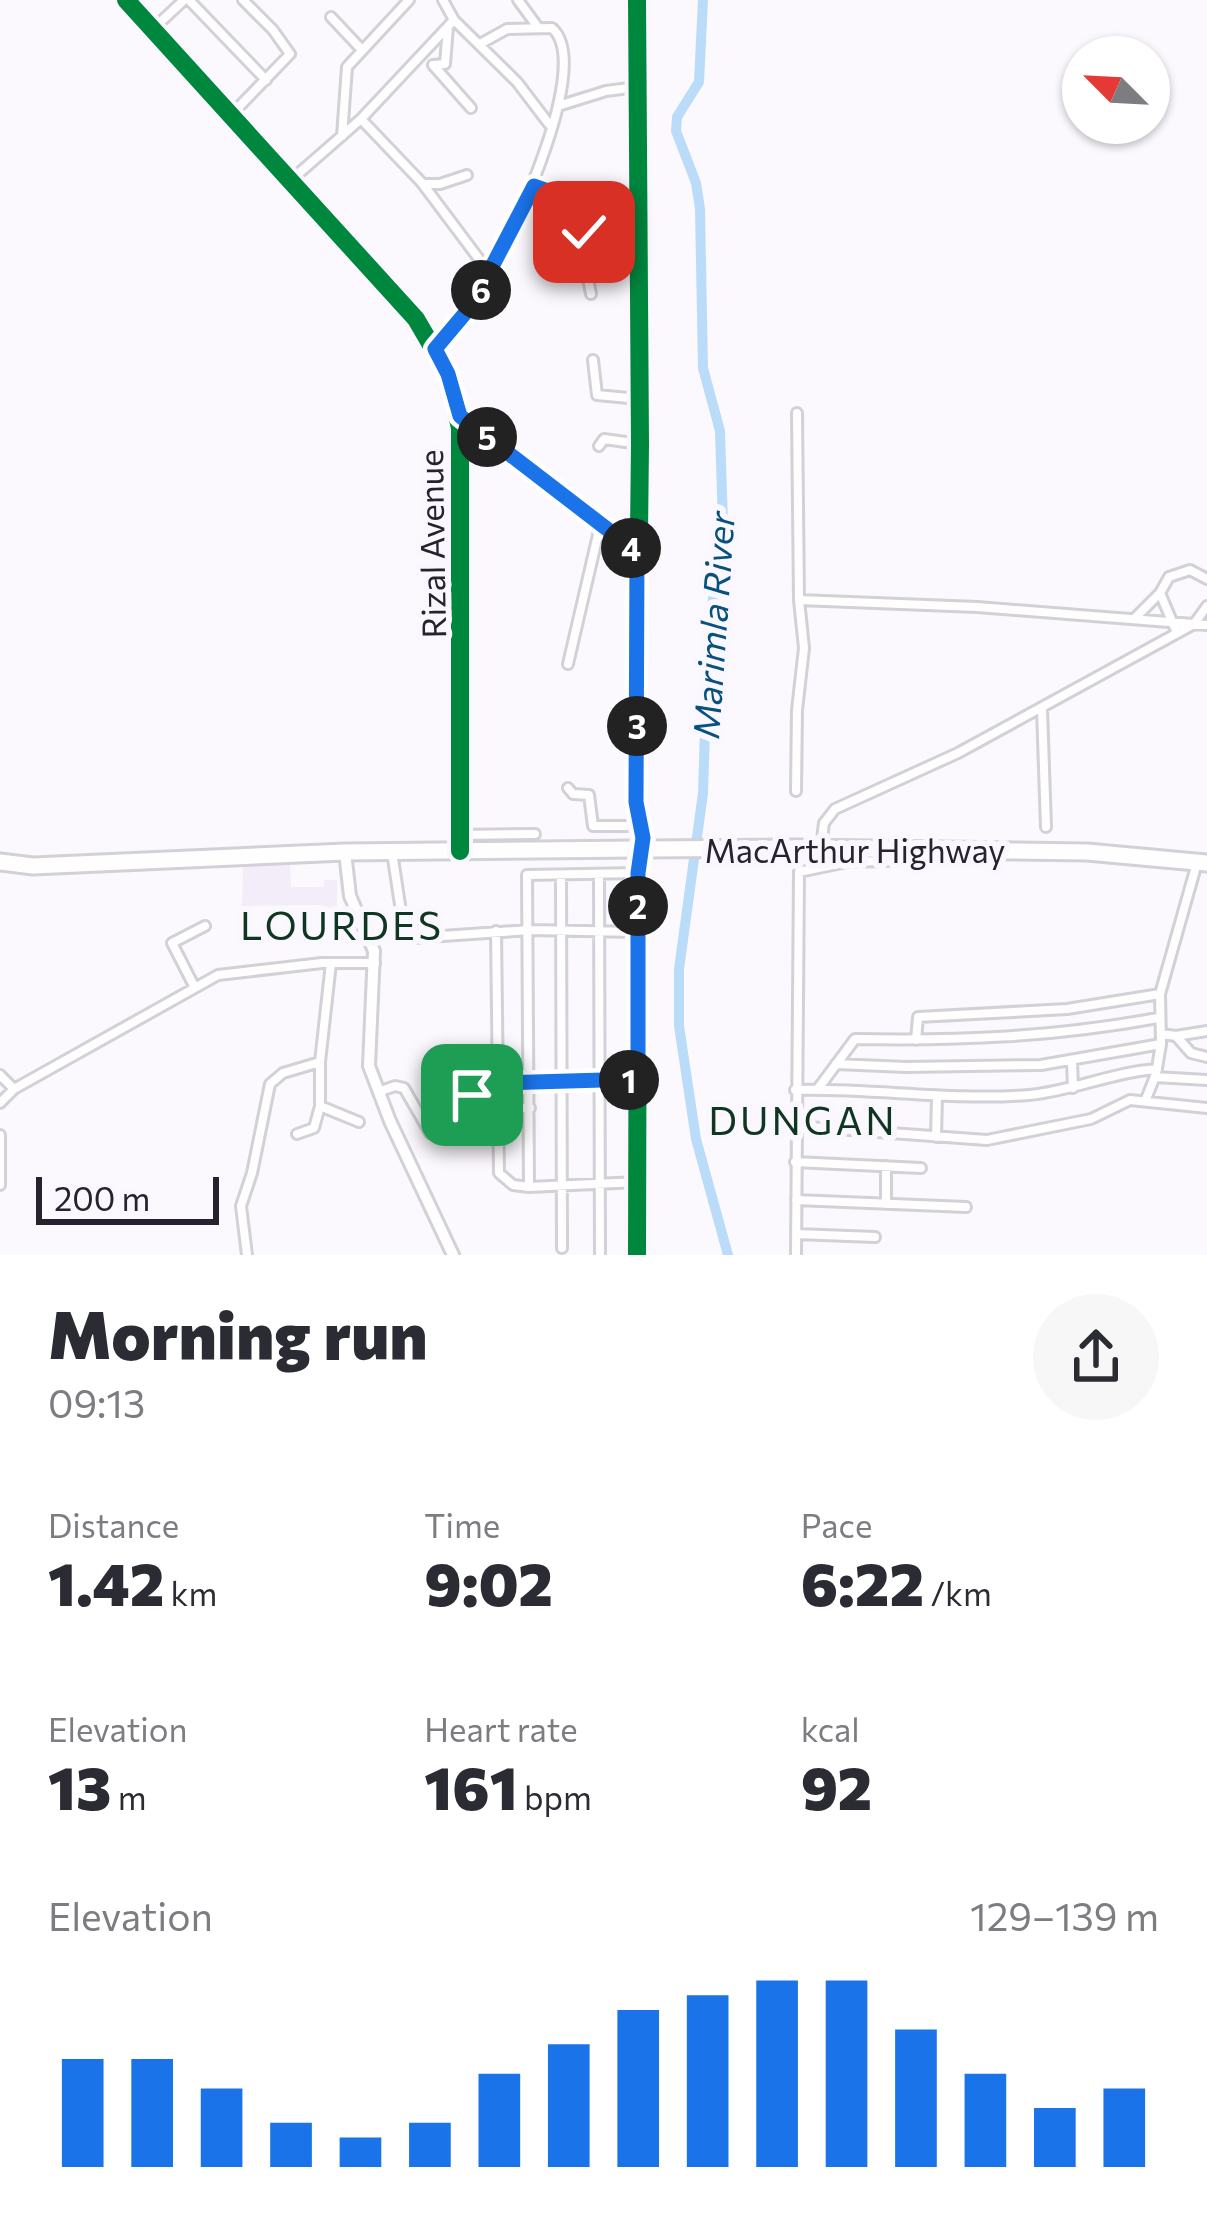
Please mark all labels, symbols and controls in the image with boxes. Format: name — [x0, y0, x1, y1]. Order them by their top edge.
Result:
north arrow — [1062, 36, 1170, 144]
map controls — [1062, 36, 1170, 144]
pin — [533, 181, 635, 283]
icon: check — [551, 199, 617, 265]
pin: 6 — [451, 260, 511, 320]
text: 6 — [471, 269, 491, 310]
pin: 5 — [457, 407, 517, 467]
text: 5 — [477, 416, 497, 457]
street label: Rizal Avenue — [409, 449, 453, 639]
water label: Marimla River — [682, 508, 742, 740]
pin: 4 — [601, 518, 661, 578]
text: 4 — [621, 527, 641, 568]
pin: 3 — [607, 696, 667, 756]
text: 3 — [627, 705, 647, 746]
street label: MacArthur Highway — [705, 829, 1005, 870]
pin: 2 — [608, 876, 668, 936]
text: 2 — [629, 885, 647, 926]
district label: LOURDES — [240, 900, 444, 948]
pin — [421, 1044, 523, 1146]
pin: 1 — [599, 1050, 659, 1110]
text: 1 — [622, 1059, 636, 1100]
icon: arrive — [439, 1062, 505, 1128]
district label: DUNGAN — [708, 1095, 898, 1143]
scale bar — [36, 1171, 219, 1224]
text: 200 m — [54, 1177, 150, 1218]
text: Morning run — [48, 1292, 428, 1373]
button: share — [1033, 1294, 1159, 1420]
text: 09:13 — [48, 1378, 145, 1426]
text: Distance — [48, 1504, 179, 1545]
text: Time — [424, 1504, 500, 1545]
text: Pace — [801, 1504, 872, 1545]
text: 1.42 — [48, 1545, 164, 1618]
text: 9:02 — [424, 1545, 553, 1618]
text: 6:22 — [801, 1545, 924, 1618]
text: km — [164, 1572, 217, 1613]
text: /km — [924, 1572, 992, 1613]
text: Elevation — [48, 1708, 187, 1749]
text: Heart rate — [424, 1708, 578, 1749]
text: kcal — [801, 1708, 860, 1749]
text: 13 — [48, 1749, 111, 1822]
text: 161 — [424, 1749, 518, 1822]
text: 92 — [801, 1749, 872, 1822]
text: m — [111, 1776, 147, 1817]
text: bpm — [518, 1776, 592, 1817]
text: Elevation — [48, 1891, 213, 1939]
text: 129–139 m — [970, 1891, 1159, 1939]

